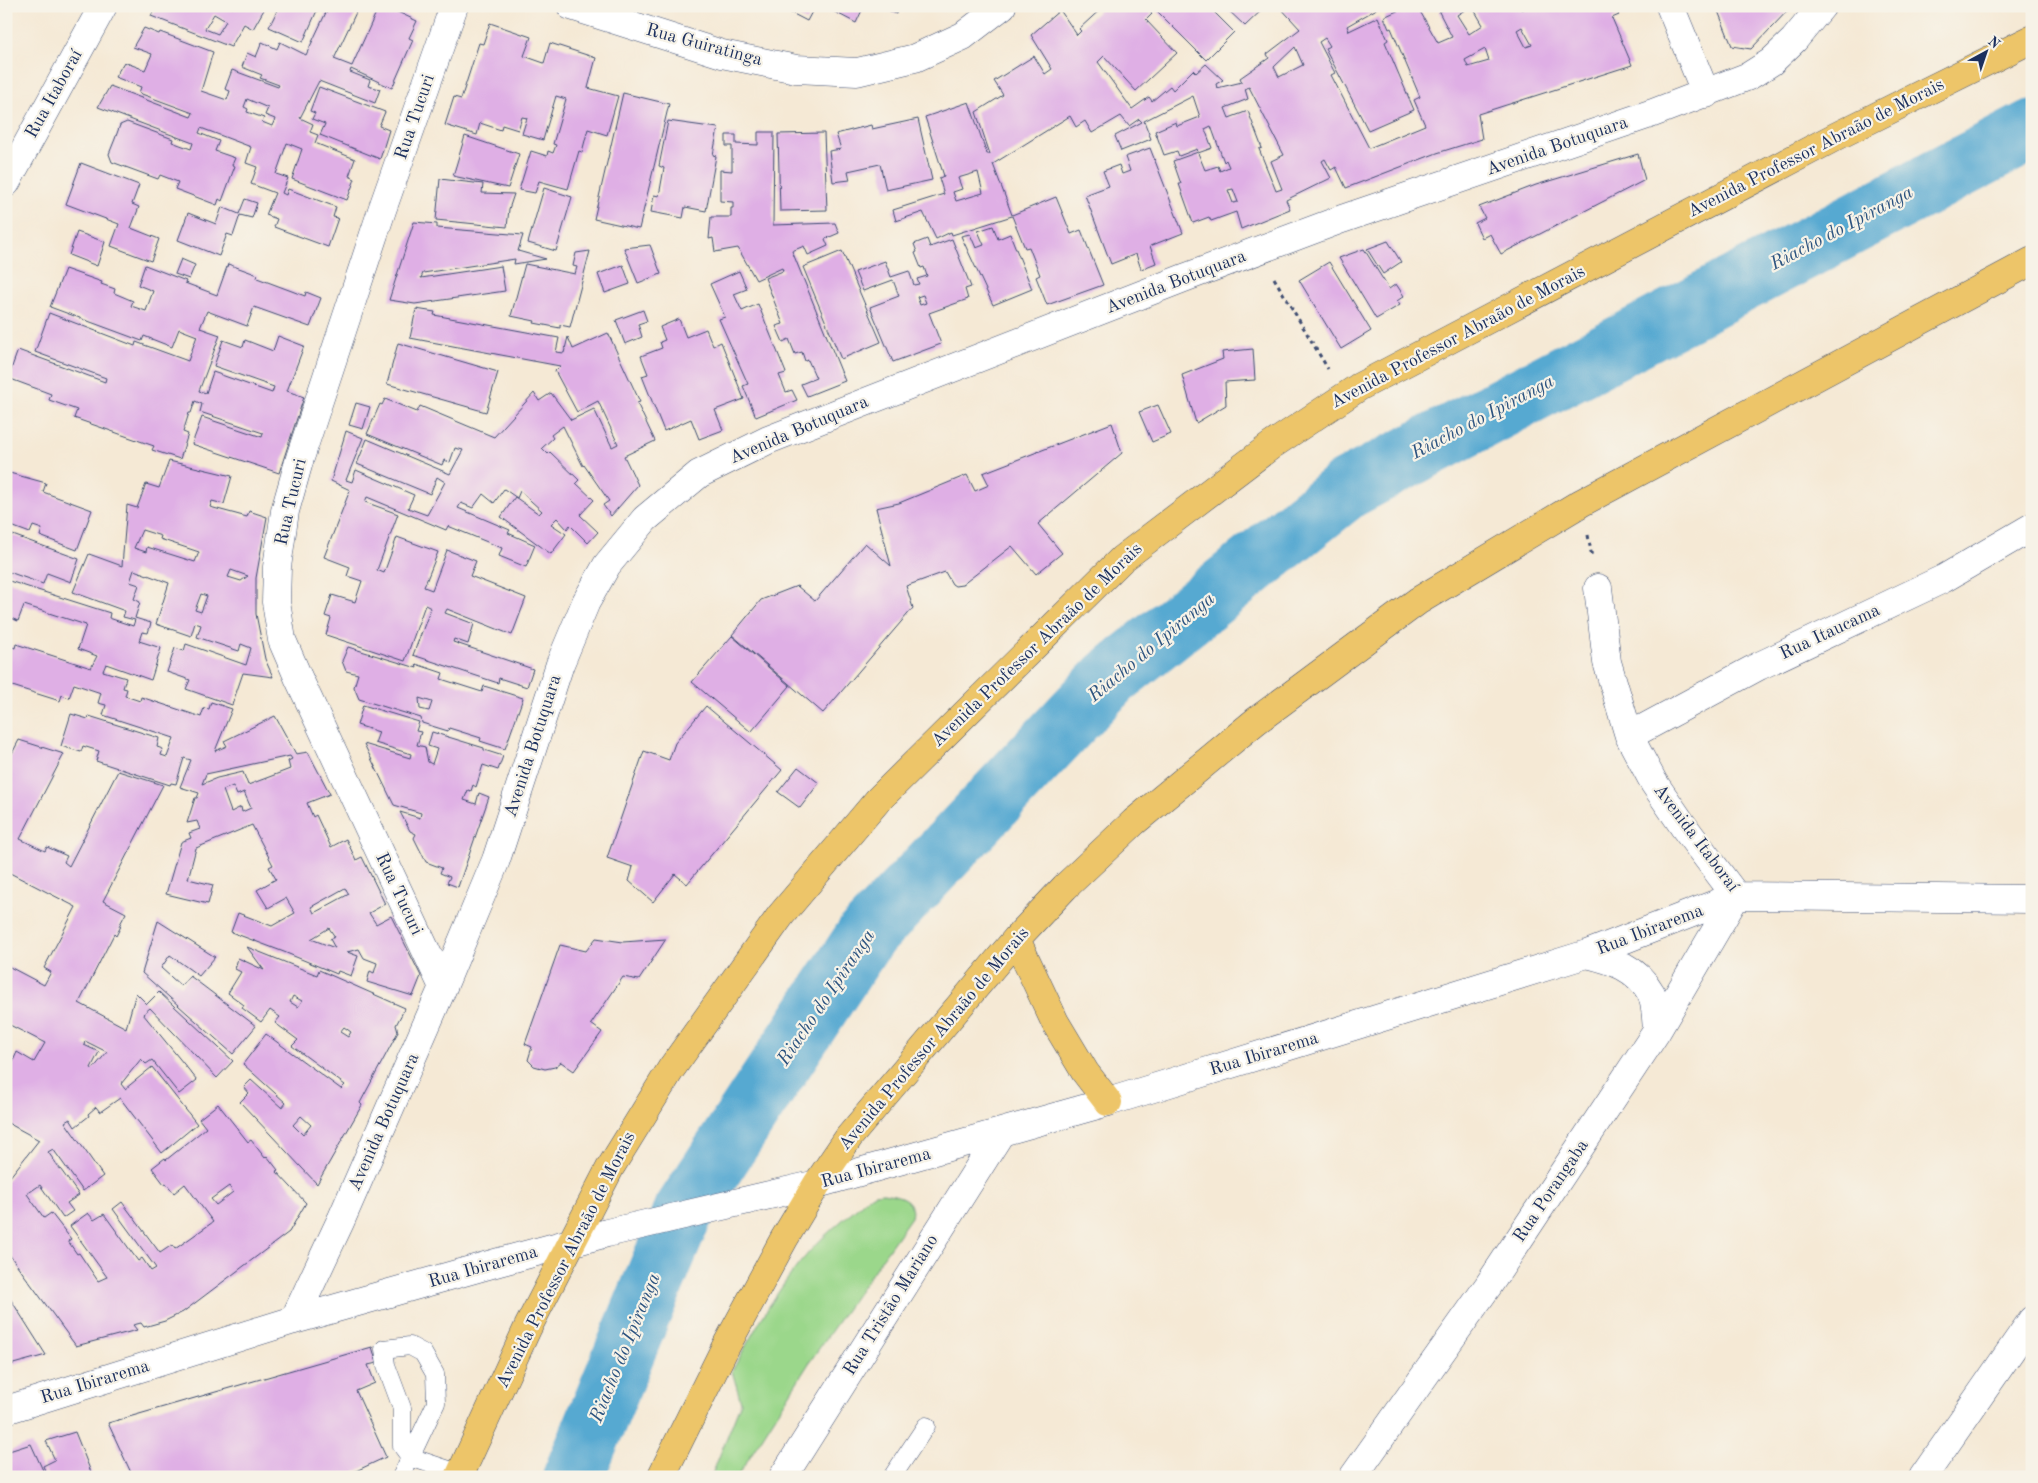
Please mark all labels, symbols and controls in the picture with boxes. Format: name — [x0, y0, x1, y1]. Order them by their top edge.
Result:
street label: Rua Guiratinga — [644, 21, 764, 69]
north arrow — [1960, 28, 2010, 78]
text: N — [1985, 34, 2003, 52]
street label: Rua Itaboraí — [22, 47, 86, 141]
street label: Rua Tucuri — [392, 72, 438, 162]
street label: Avenida Professor Abraão de Morais — [1685, 75, 1947, 221]
street label: Avenida Botuquara — [1484, 113, 1630, 179]
water label: Riacho do Ipiranga — [1766, 183, 1917, 275]
street label: Avenida Botuquara — [1103, 247, 1249, 317]
street label: Avenida Professor Abraão de Morais — [1328, 262, 1588, 412]
water label: Riacho do Ipiranga — [1407, 372, 1558, 464]
street label: Avenida Botuquara — [727, 393, 871, 467]
street label: Rua Tucuri — [272, 457, 310, 547]
street label: Avenida Professor Abraão de Morais — [928, 539, 1146, 750]
water label: Riacho do Ipiranga — [1084, 590, 1219, 707]
street label: Rua Itaucama — [1777, 601, 1883, 663]
street label: Avenida Botuquara — [501, 672, 565, 819]
street label: Avenida Itaboraí — [1650, 781, 1742, 895]
street label: Rua Tucuri — [372, 850, 426, 938]
street label: Rua Ibirarema — [1594, 901, 1706, 959]
street label: Avenida Professor Abraão de Morais — [836, 924, 1033, 1154]
water label: Riacho do Ipiranga — [774, 927, 879, 1070]
street label: Rua Ibirarema — [1207, 1029, 1321, 1079]
street label: Avenida Botuquara — [346, 1050, 422, 1194]
street label: Avenida Professor Abraão de Morais — [493, 1129, 639, 1391]
street label: Rua Porangaba — [1510, 1136, 1592, 1246]
street label: Rua Ibirarema — [819, 1145, 933, 1191]
street label: Rua Tristão Mariano — [840, 1231, 942, 1379]
street label: Rua Ibirarema — [426, 1243, 540, 1291]
water label: Riacho do Ipiranga — [587, 1271, 665, 1426]
street label: Rua Ibirarema — [38, 1357, 152, 1407]

